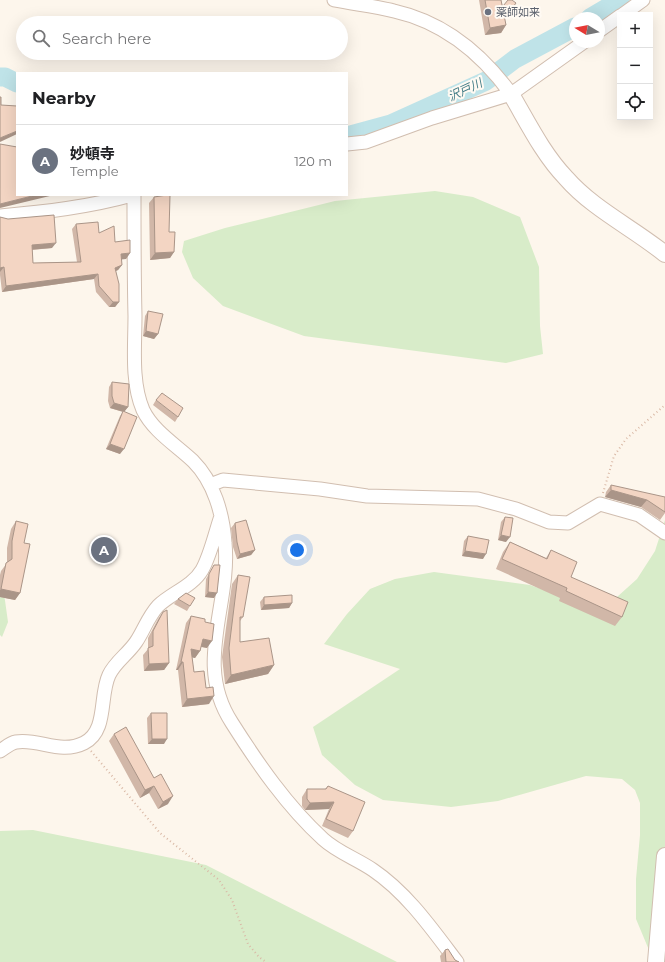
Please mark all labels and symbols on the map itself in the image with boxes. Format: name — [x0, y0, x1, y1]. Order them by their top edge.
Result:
place label: 薬師如来 — [496, 5, 540, 19]
marker: 薬師如来 — [483, 7, 493, 17]
north arrow — [569, 12, 605, 48]
water label: 沢戸川 — [445, 74, 486, 104]
pin: A — [91, 535, 117, 565]
your location — [287, 540, 307, 560]

